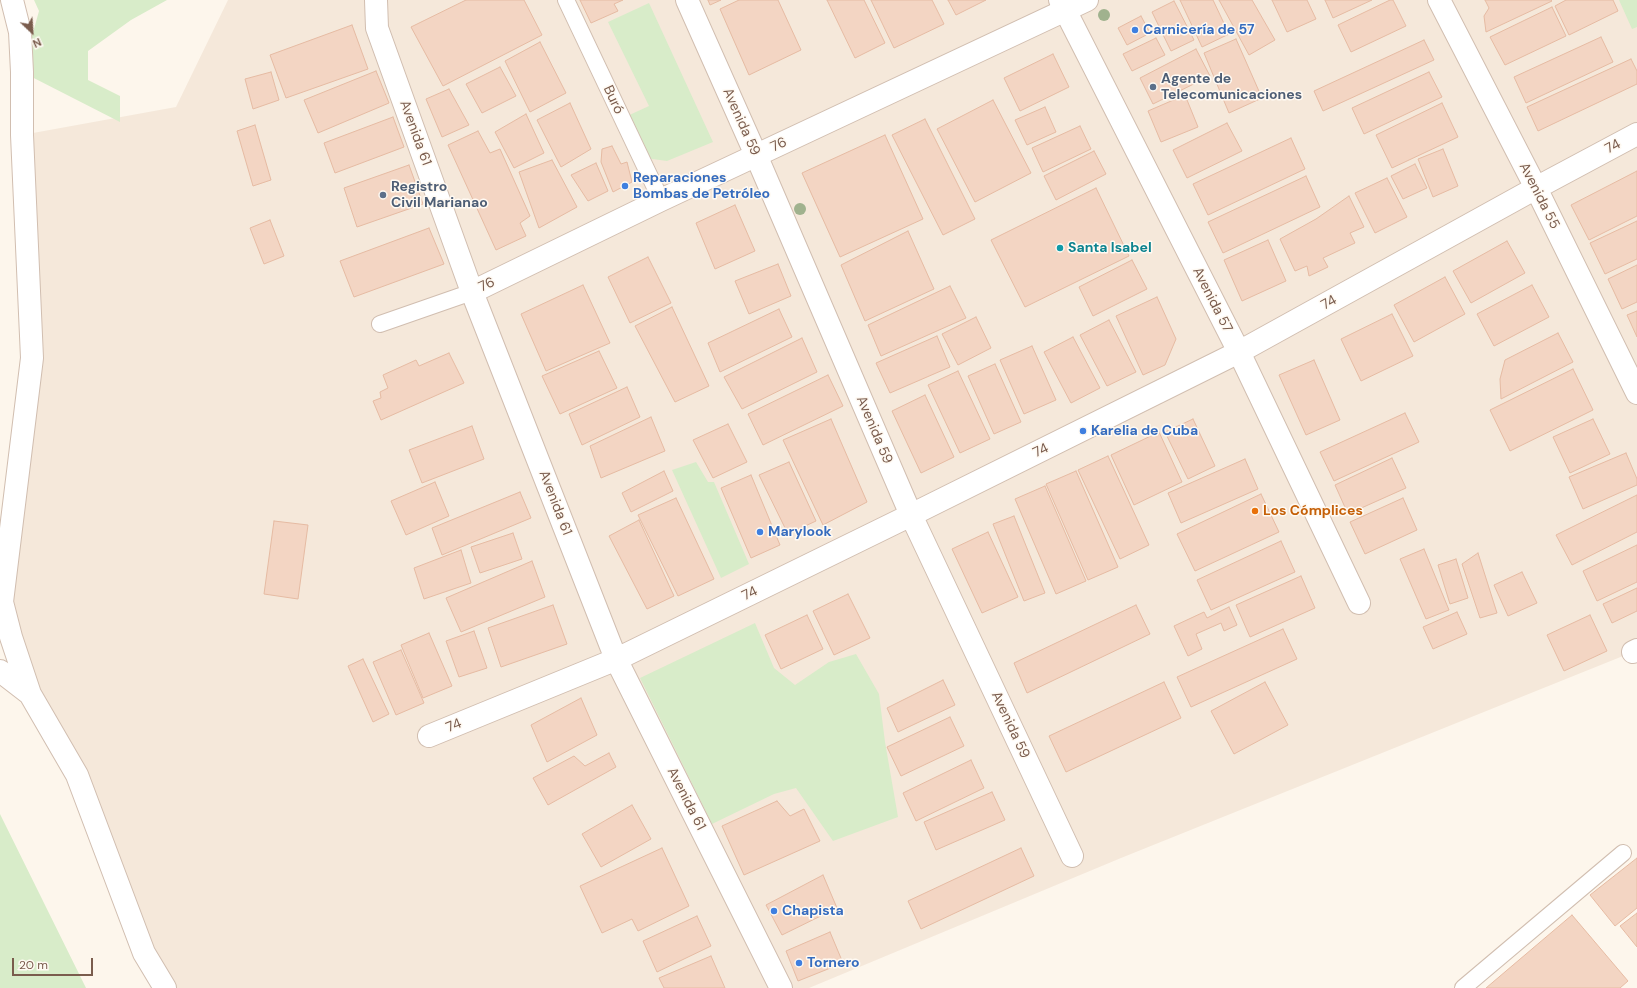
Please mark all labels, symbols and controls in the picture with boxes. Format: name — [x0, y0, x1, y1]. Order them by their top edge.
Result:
north arrow — [12, 12, 52, 52]
place label: Carnicería de 57 — [1143, 22, 1255, 38]
marker: Carnicería de 57 — [1130, 25, 1140, 35]
text: N — [30, 35, 44, 51]
place label: Agente de Telecomunicaciones — [1161, 71, 1302, 104]
marker: Agente de Telecomunicaciones — [1148, 82, 1158, 92]
street label: Buró — [599, 83, 627, 117]
street label: Avenida 59 — [719, 86, 763, 158]
street label: Avenida 61 — [395, 98, 435, 168]
street label: 76 — [768, 134, 790, 156]
street label: 74 — [1602, 136, 1624, 158]
street label: Avenida 55 — [1515, 160, 1563, 232]
place label: Reparaciones Bombas de Petróleo — [633, 170, 770, 202]
place label: Registro Civil Marianao — [391, 179, 488, 212]
marker: Reparaciones Bombas de Petróleo — [620, 181, 630, 191]
marker: Registro Civil Marianao — [378, 190, 388, 200]
place label: Santa Isabel — [1068, 240, 1152, 256]
marker: Santa Isabel — [1055, 243, 1065, 253]
street label: Avenida 57 — [1188, 265, 1236, 335]
street label: 76 — [476, 274, 498, 296]
street label: 74 — [1318, 292, 1340, 314]
street label: Avenida 59 — [852, 394, 896, 466]
place label: Karelia de Cuba — [1091, 423, 1198, 439]
marker: Karelia de Cuba — [1078, 426, 1088, 436]
street label: 74 — [1031, 440, 1051, 462]
street label: Avenida 61 — [535, 468, 575, 538]
place label: Los Cómplices — [1263, 503, 1363, 519]
marker: Los Cómplices — [1250, 506, 1260, 516]
place label: Marylook — [768, 524, 832, 540]
marker: Marylook — [755, 527, 765, 537]
street label: 74 — [740, 583, 760, 605]
street label: Avenida 59 — [987, 689, 1033, 761]
street label: 74 — [444, 715, 464, 737]
street label: Avenida 61 — [663, 765, 709, 833]
place label: Chapista — [782, 903, 844, 919]
marker: Chapista — [769, 906, 779, 916]
scale bar — [14, 950, 95, 976]
place label: Tornero — [807, 955, 860, 971]
text: 20 m — [19, 957, 48, 973]
marker: Tornero — [794, 958, 804, 968]

